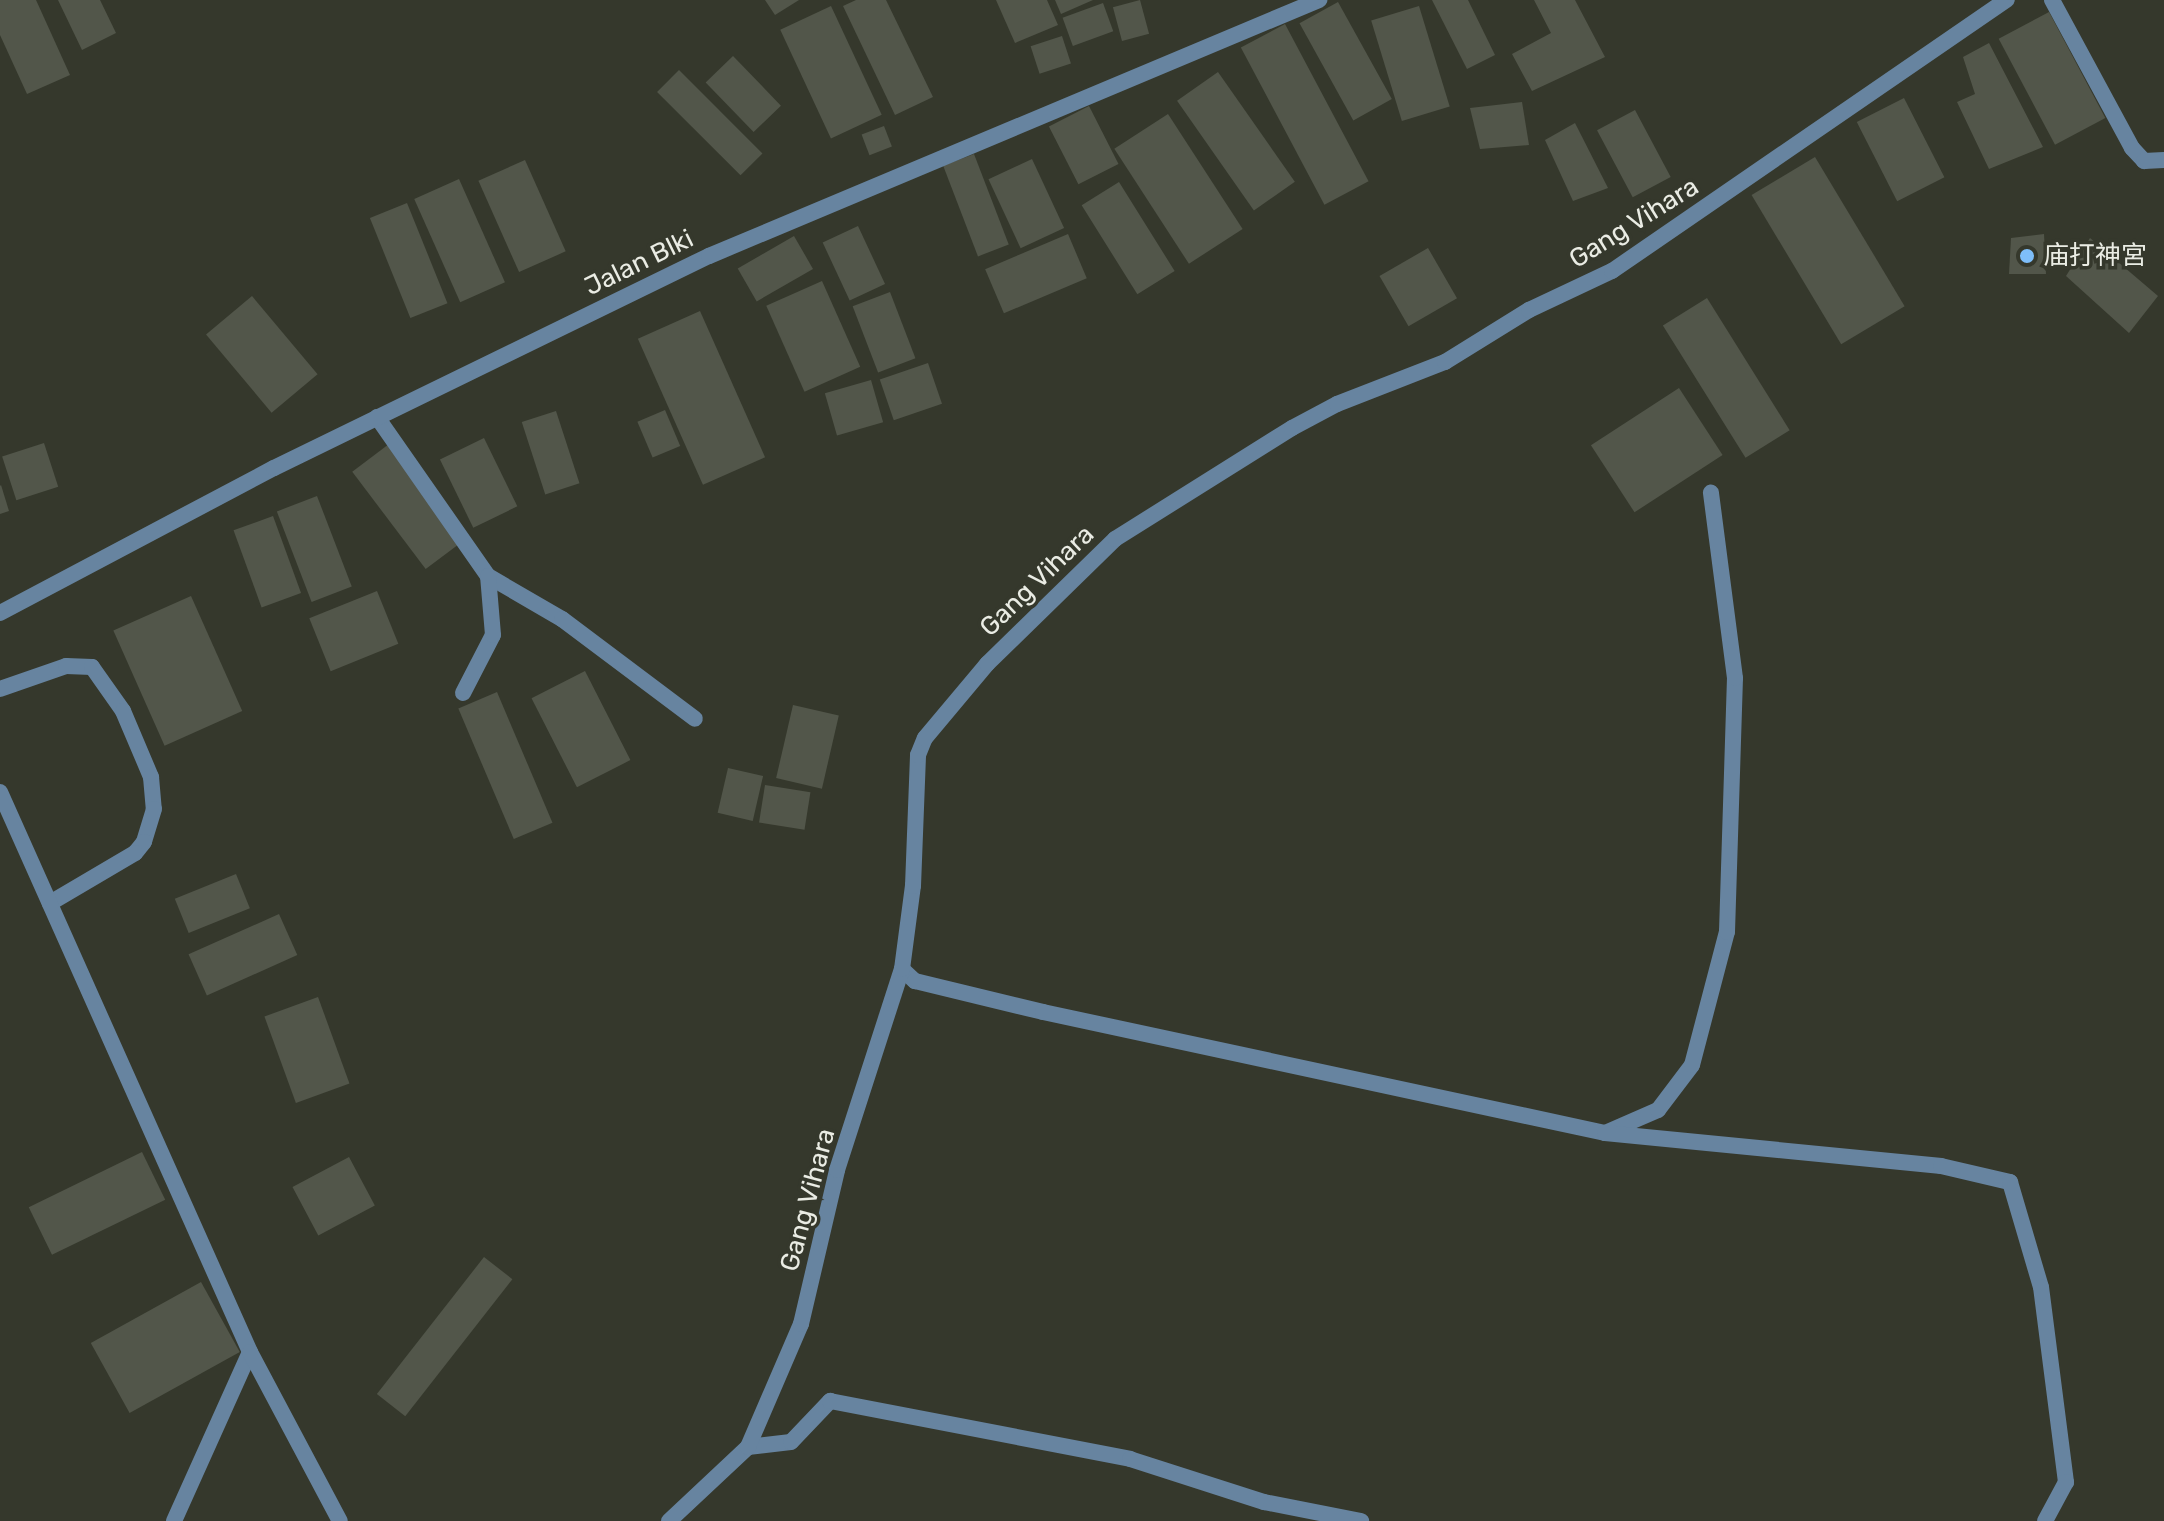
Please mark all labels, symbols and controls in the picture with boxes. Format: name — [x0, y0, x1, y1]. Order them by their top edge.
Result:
street label: Gang Vihara — [1563, 171, 1705, 275]
street label: Jalan Blki — [580, 223, 698, 303]
place label: 庙打神宮 — [2043, 240, 2147, 272]
marker: 庙打神宮 — [2018, 247, 2036, 265]
street label: Gang Vihara — [973, 519, 1101, 643]
street label: Gang Vihara — [774, 1125, 842, 1275]

